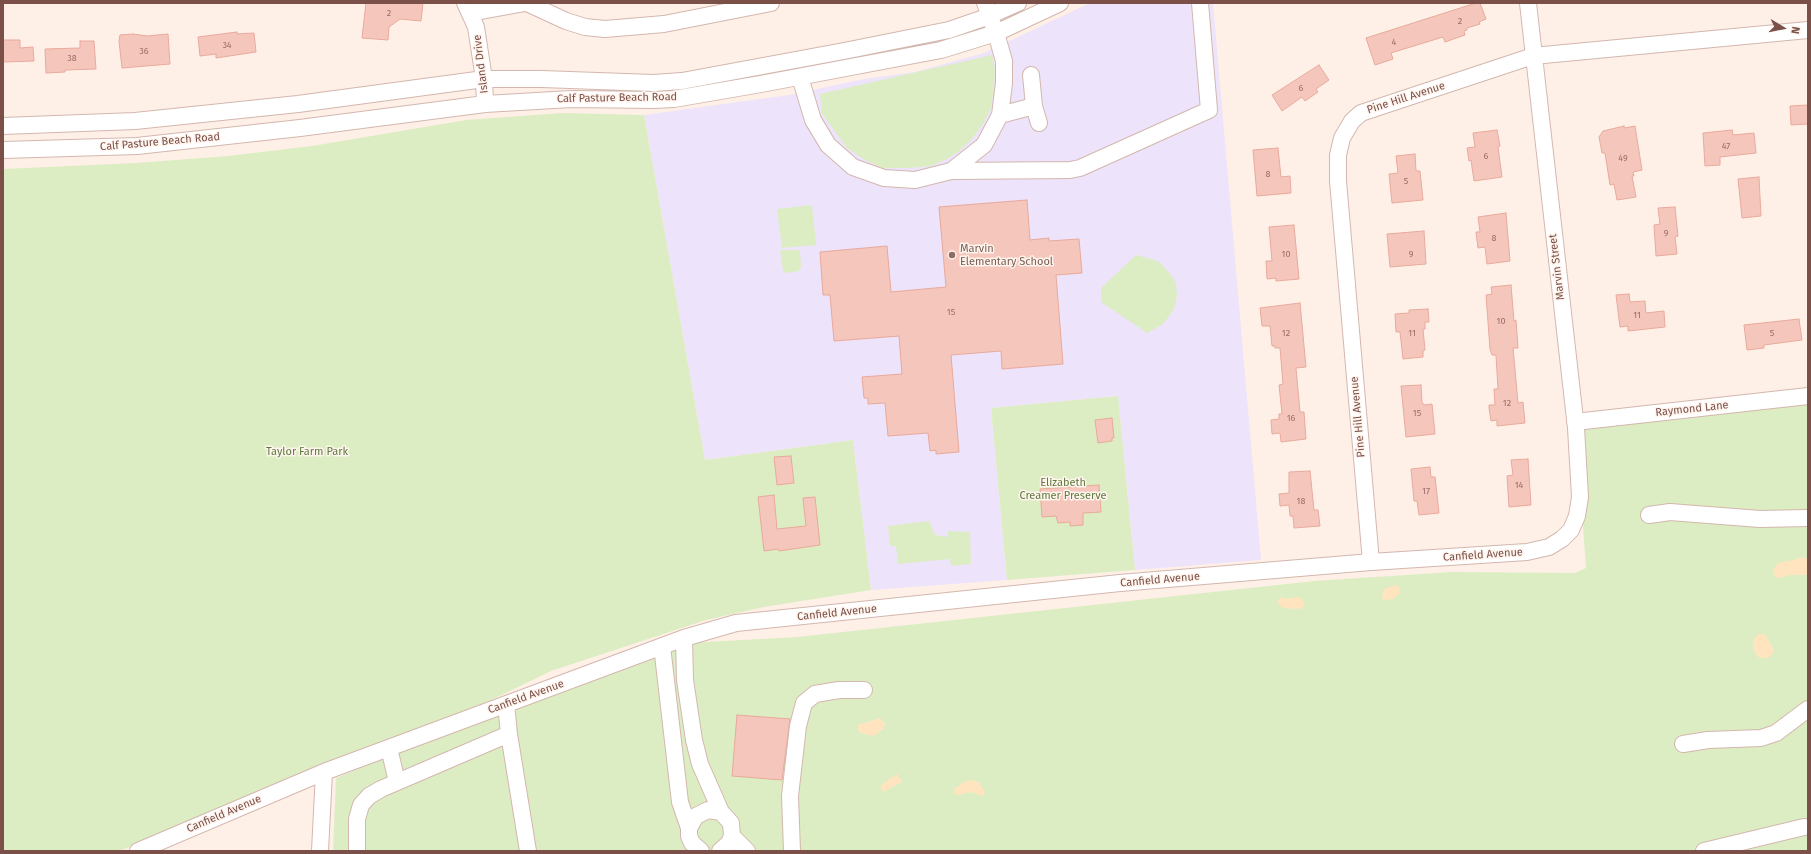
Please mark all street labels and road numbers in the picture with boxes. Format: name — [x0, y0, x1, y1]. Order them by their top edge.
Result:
street label: Island Drive — [471, 34, 491, 94]
street label: Pine Hill Avenue — [1365, 79, 1447, 117]
street label: Calf Pasture Beach Road — [557, 90, 677, 106]
street label: Calf Pasture Beach Road — [100, 130, 220, 154]
street label: Marvin Street — [1546, 233, 1568, 301]
street label: Pine Hill Avenue — [1348, 376, 1368, 458]
street label: Raymond Lane — [1655, 399, 1729, 419]
street label: Canfield Avenue — [1443, 546, 1523, 564]
street label: Canfield Avenue — [1120, 570, 1200, 590]
street label: Canfield Avenue — [797, 602, 877, 624]
street label: Canfield Avenue — [486, 677, 566, 717]
street label: Canfield Avenue — [185, 792, 263, 836]

